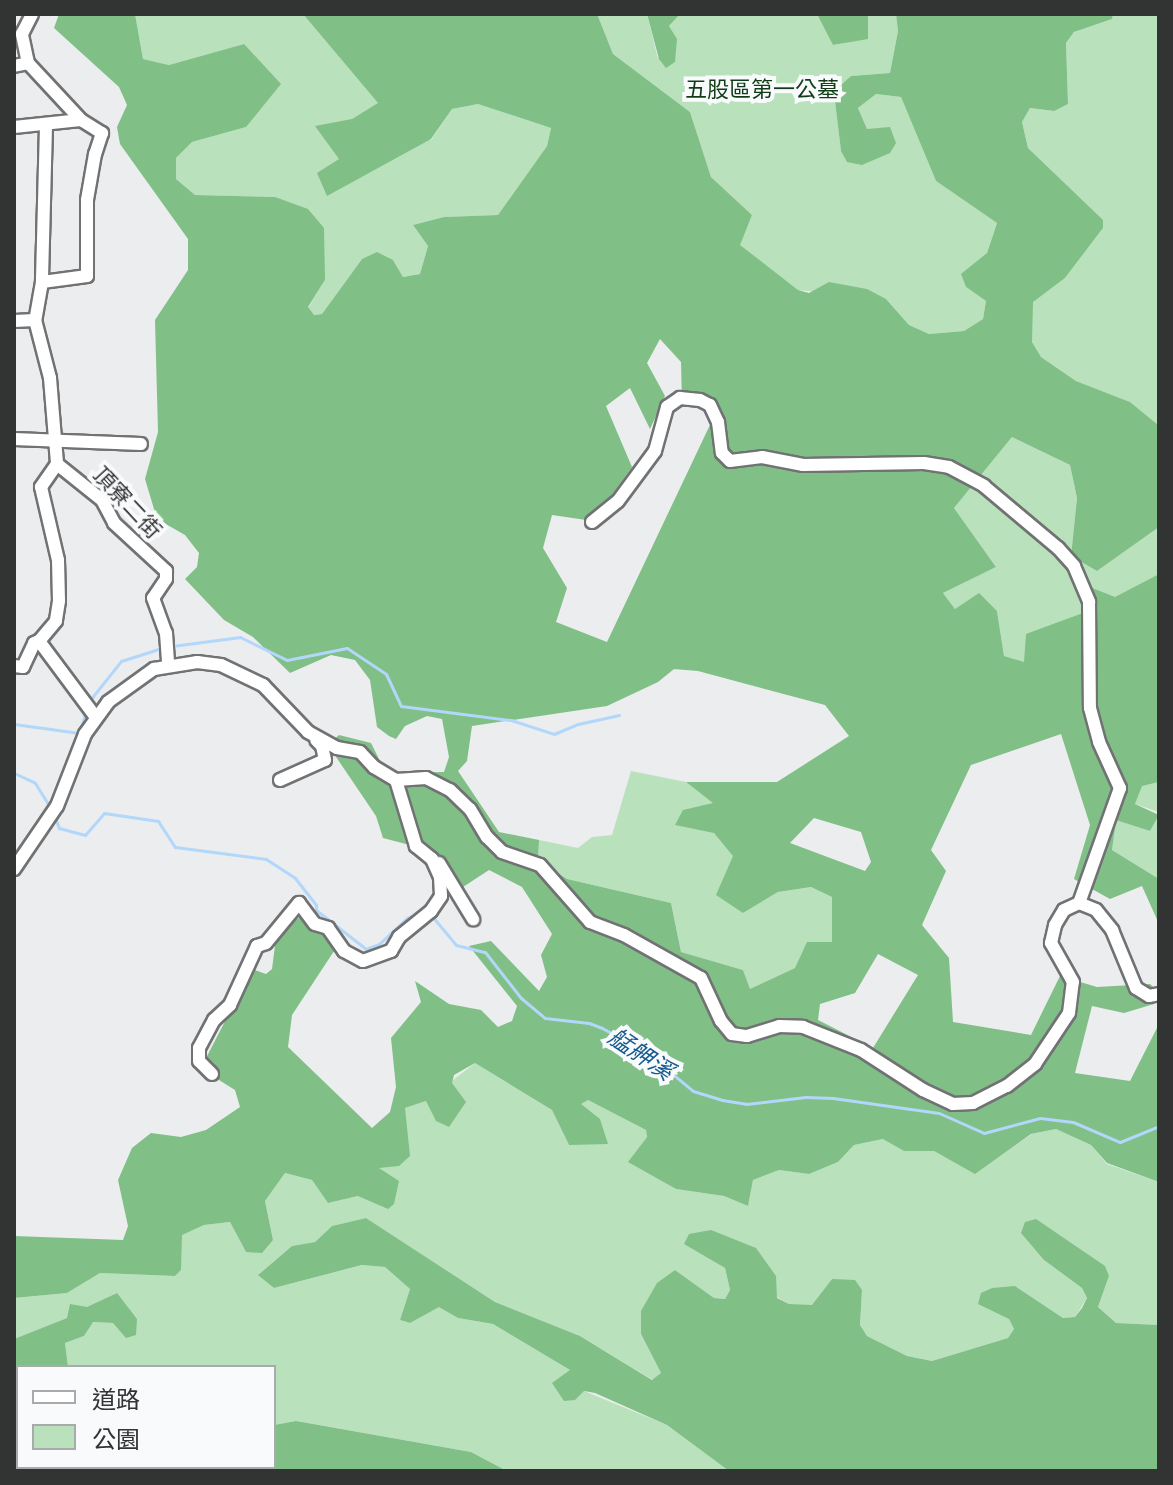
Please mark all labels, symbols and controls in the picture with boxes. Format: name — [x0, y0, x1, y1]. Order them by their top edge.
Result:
park label: 五股區第一公墓 — [685, 76, 839, 102]
street label: 頂寮二街 — [88, 461, 168, 543]
water label: 艋舺溪 — [603, 1022, 679, 1086]
legend — [16, 1365, 276, 1469]
text: 道路 — [92, 1386, 140, 1413]
text: 公園 — [92, 1426, 140, 1453]

